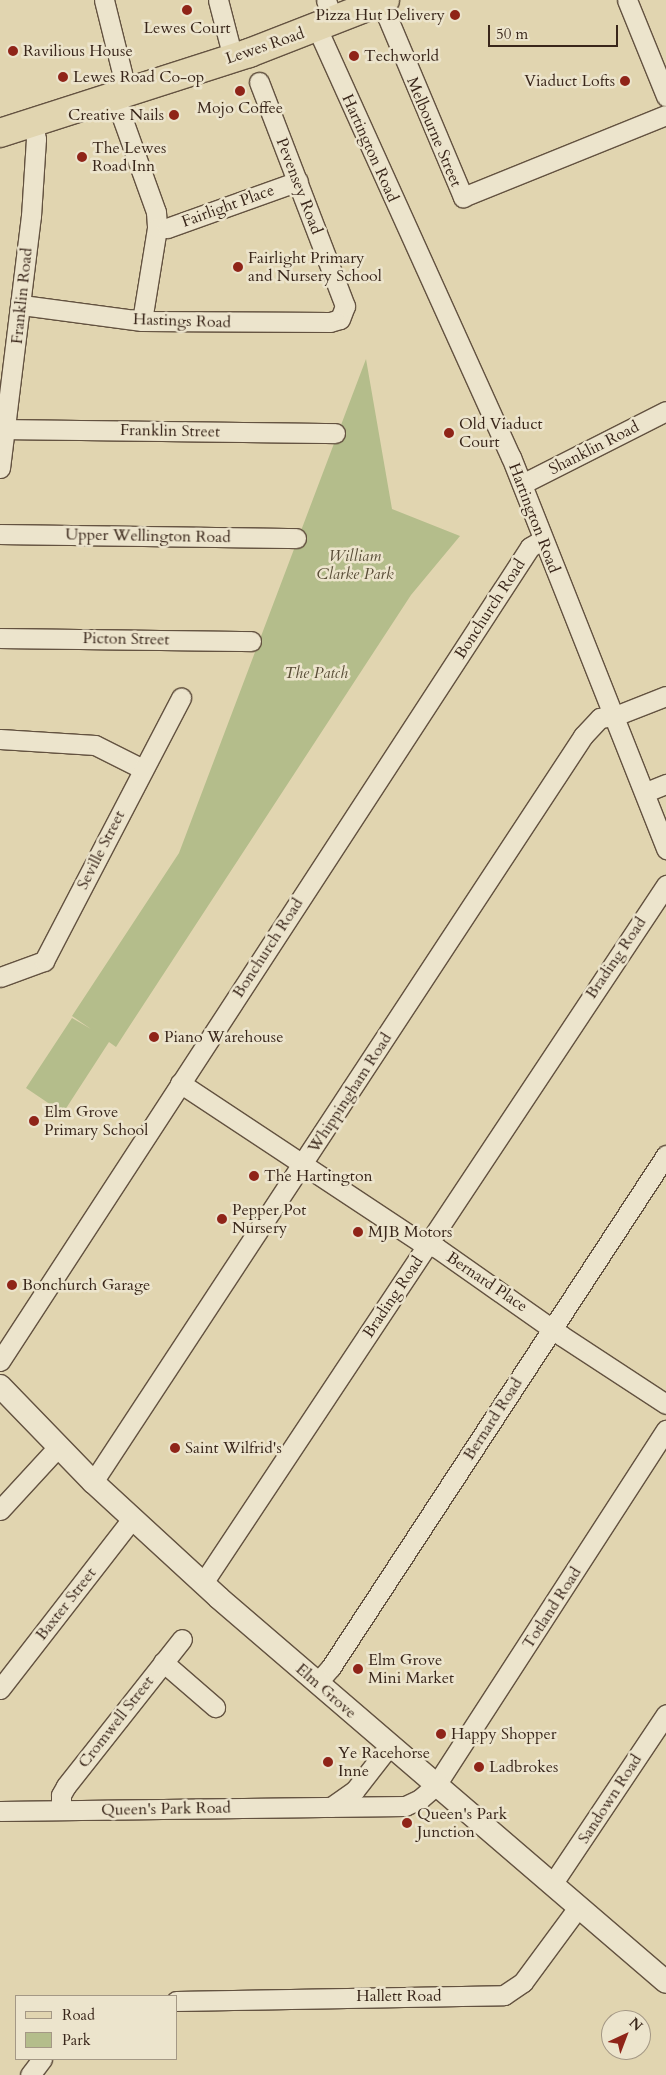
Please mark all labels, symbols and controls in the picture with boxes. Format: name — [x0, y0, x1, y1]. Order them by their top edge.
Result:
marker: Lewes Court — [181, 4, 193, 16]
place label: Pizza Hut Delivery — [316, 5, 445, 25]
marker: Pizza Hut Delivery — [449, 9, 461, 21]
scale bar — [491, 15, 621, 47]
place label: Lewes Court — [143, 18, 231, 38]
street label: Lewes Road — [223, 24, 307, 68]
text: 50 m — [496, 24, 528, 44]
place label: Ravilious House — [23, 41, 133, 61]
marker: Ravilious House — [7, 45, 19, 57]
place label: Techworld — [364, 46, 439, 66]
marker: Techworld — [348, 50, 360, 62]
place label: Lewes Road Co-op — [73, 67, 204, 87]
marker: Lewes Road Co-op — [57, 71, 69, 83]
place label: Viaduct Lofts — [524, 71, 615, 91]
street label: Melbourne Street — [402, 74, 466, 190]
marker: Viaduct Lofts — [619, 75, 631, 87]
marker: Mojo Coffee — [234, 85, 246, 97]
street label: Hartington Road — [338, 91, 402, 205]
place label: Mojo Coffee — [197, 98, 283, 118]
place label: Creative Nails — [68, 105, 164, 125]
marker: Creative Nails — [168, 109, 180, 121]
street label: Pevensey Road — [272, 135, 326, 237]
place label: The Lewes Road Inn — [92, 138, 166, 176]
marker: The Lewes Road Inn — [76, 151, 88, 163]
street label: Fairlight Place — [179, 180, 277, 232]
street label: Franklin Road — [7, 247, 37, 345]
place label: Fairlight Primary and Nursery School — [248, 248, 382, 286]
marker: Fairlight Primary and Nursery School — [232, 261, 244, 273]
street label: Hastings Road — [133, 310, 231, 332]
place label: Old Viaduct Court — [459, 414, 543, 452]
street label: Shanklin Road — [546, 417, 642, 479]
street label: Franklin Street — [120, 421, 220, 441]
marker: Old Viaduct Court — [443, 427, 455, 439]
street label: Hartington Road — [504, 460, 564, 576]
street label: Upper Wellington Road — [65, 525, 231, 547]
park label: William Clarke Park — [316, 546, 394, 584]
street label: Bonchurch Road — [451, 556, 529, 662]
street label: Picton Street — [82, 629, 170, 649]
park label: The Patch — [284, 663, 348, 683]
street label: Seville Street — [73, 807, 129, 893]
street label: Bonchurch Road — [229, 895, 307, 1001]
street label: Brading Road — [582, 914, 650, 1002]
place label: Piano Warehouse — [164, 1027, 283, 1047]
street label: Whippingham Road — [304, 1029, 396, 1157]
marker: Piano Warehouse — [148, 1031, 160, 1043]
place label: Elm Grove Primary School — [44, 1102, 148, 1140]
marker: Elm Grove Primary School — [28, 1115, 40, 1127]
place label: The Hartington — [264, 1166, 373, 1186]
marker: The Hartington — [248, 1170, 260, 1182]
place label: Pepper Pot Nursery — [232, 1200, 306, 1238]
marker: Pepper Pot Nursery — [216, 1213, 228, 1225]
place label: MJB Motors — [368, 1222, 452, 1242]
marker: MJB Motors — [352, 1226, 364, 1238]
street label: Bernard Place — [443, 1248, 531, 1316]
street label: Brading Road — [359, 1253, 427, 1341]
place label: Bonchurch Garage — [22, 1275, 150, 1295]
marker: Bonchurch Garage — [6, 1279, 18, 1291]
street label: Bernard Road — [459, 1374, 527, 1464]
place label: Saint Wilfrid's — [185, 1438, 282, 1458]
marker: Saint Wilfrid's — [169, 1442, 181, 1454]
street label: Baxter Street — [32, 1564, 100, 1644]
street label: Totland Road — [518, 1564, 586, 1652]
place label: Elm Grove Mini Market — [368, 1650, 454, 1688]
street label: Elm Grove — [292, 1659, 360, 1723]
marker: Elm Grove Mini Market — [352, 1663, 364, 1675]
street label: Cromwell Street — [74, 1672, 158, 1772]
place label: Happy Shopper — [451, 1724, 557, 1744]
marker: Happy Shopper — [435, 1728, 447, 1740]
place label: Ye Racehorse Inne — [338, 1743, 430, 1781]
street label: Sandown Road — [574, 1751, 646, 1847]
marker: Ye Racehorse Inne — [322, 1756, 334, 1768]
place label: Ladbrokes — [489, 1757, 558, 1777]
marker: Ladbrokes — [473, 1761, 485, 1773]
street label: Queen's Park Road — [101, 1798, 231, 1820]
place label: Queen's Park Junction — [417, 1804, 507, 1842]
marker: Queen's Park Junction — [401, 1817, 413, 1829]
street label: Hallett Road — [356, 1986, 442, 2006]
legend — [15, 1995, 178, 2060]
text: Road — [62, 2005, 95, 2025]
north arrow — [601, 2010, 651, 2060]
text: N — [625, 2013, 647, 2035]
text: Park — [62, 2030, 91, 2050]

